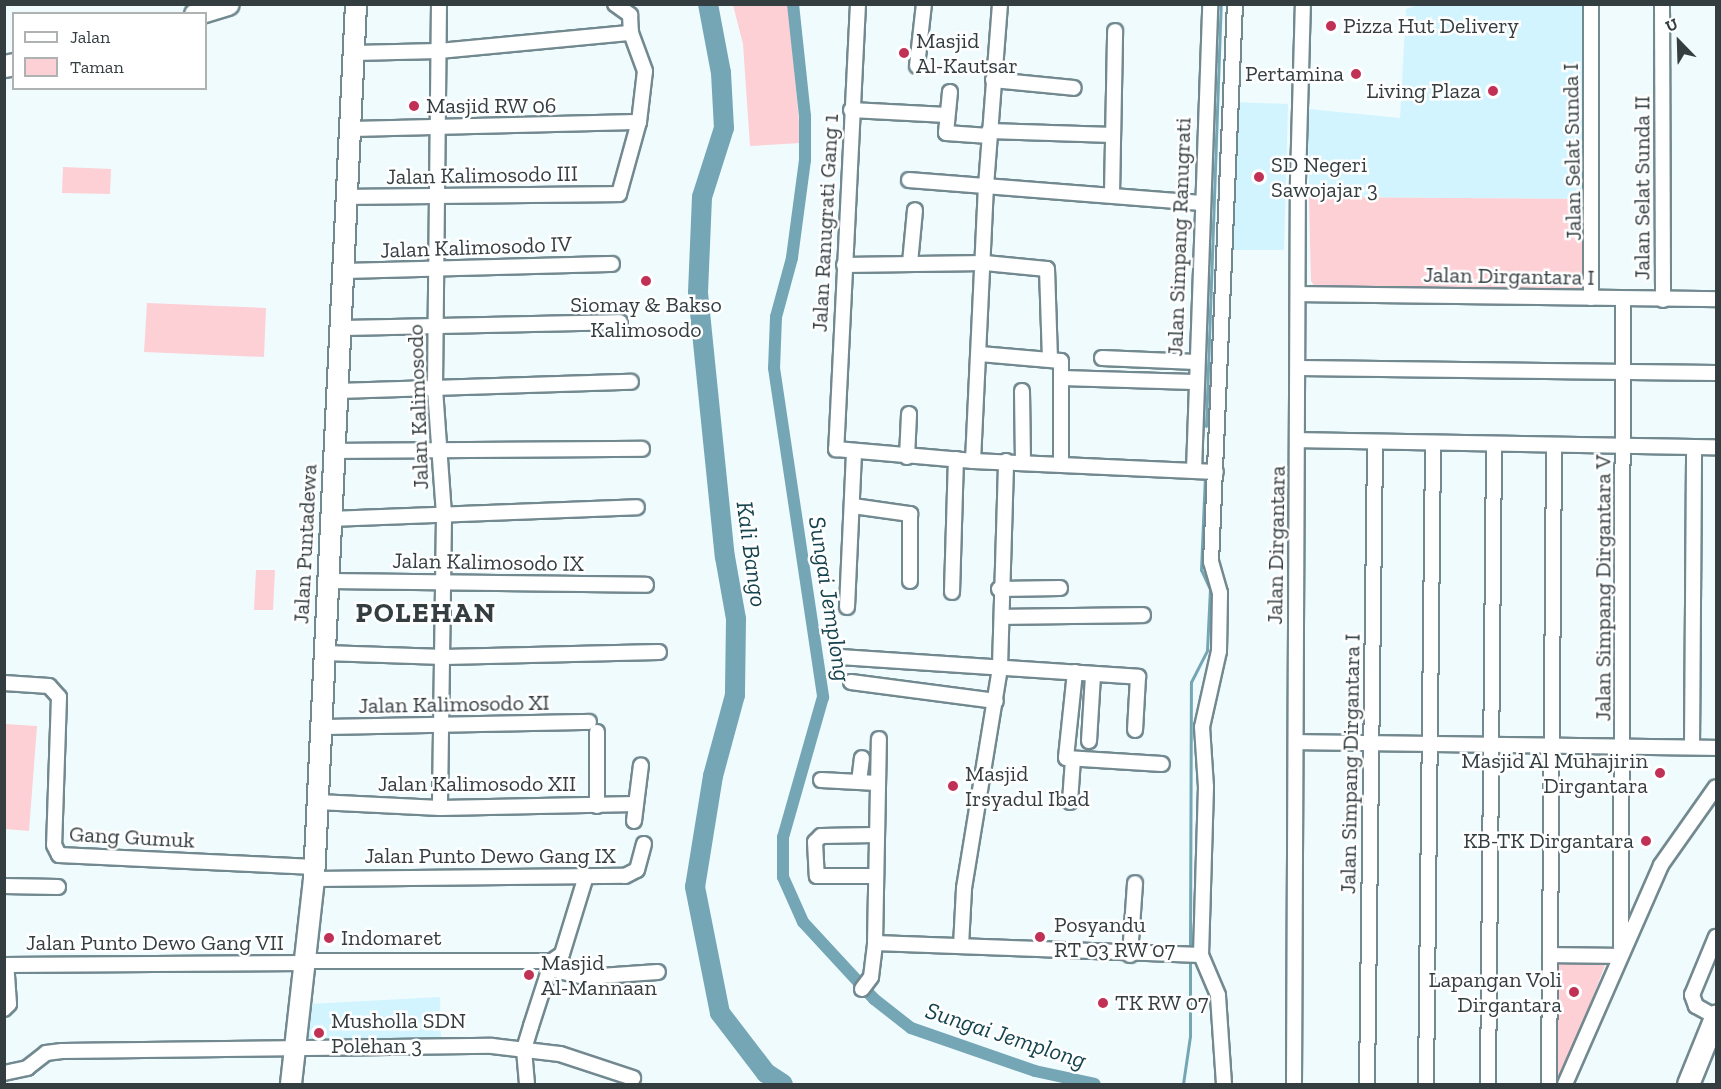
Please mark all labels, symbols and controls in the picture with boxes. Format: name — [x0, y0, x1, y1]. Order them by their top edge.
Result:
legend — [12, 12, 207, 90]
north arrow — [1649, 12, 1709, 72]
place label: Pizza Hut Delivery — [1343, 13, 1519, 39]
text: U — [1663, 14, 1681, 36]
marker: Pizza Hut Delivery — [1324, 19, 1338, 33]
text: Jalan — [70, 26, 110, 48]
place label: Masjid Al-Kautsar — [916, 27, 1018, 78]
marker: Masjid Al-Kautsar — [897, 46, 911, 60]
text: Taman — [70, 56, 124, 78]
place label: Pertamina — [1245, 61, 1344, 87]
street label: Jalan Selat Sunda I — [1557, 63, 1587, 241]
marker: Pertamina — [1349, 67, 1363, 81]
place label: Living Plaza — [1366, 78, 1481, 104]
marker: Living Plaza — [1486, 84, 1500, 98]
place label: Masjid RW 06 — [426, 93, 557, 119]
street label: Jalan Selat Sunda II — [1629, 96, 1655, 280]
marker: Masjid RW 06 — [407, 99, 421, 113]
street label: Jalan Ranugrati Gang 1 — [806, 113, 844, 333]
street label: Jalan Simpang Ranugrati — [1162, 117, 1196, 357]
place label: SD Negeri Sawojajar 3 — [1271, 151, 1378, 202]
street label: Jalan Kalimosodo III — [386, 160, 578, 190]
marker: SD Negeri Sawojajar 3 — [1252, 170, 1266, 184]
street label: Jalan Kalimosodo IV — [380, 230, 572, 264]
street label: Jalan Dirgantara I — [1423, 261, 1595, 291]
marker: Siomay & Bakso Kalimosodo — [639, 274, 653, 288]
place label: Siomay & Bakso Kalimosodo — [570, 291, 722, 342]
street label: Jalan Kalimosodo — [402, 324, 434, 490]
street label: Jalan Simpang Dirgantara V — [1590, 454, 1616, 722]
street label: Jalan Puntadewa — [288, 463, 322, 625]
street label: Jalan Dirgantara — [1261, 465, 1291, 625]
water label: Kali Bango — [730, 499, 774, 609]
water label: Sungai Jemplong — [803, 514, 857, 684]
street label: Jalan Kalimosodo IX — [392, 547, 584, 577]
district label: POLEHAN — [356, 596, 496, 630]
street label: Jalan Simpang Dirgantara I — [1335, 634, 1365, 894]
street label: Jalan Kalimosodo XI — [358, 689, 550, 719]
place label: Masjid Al Muhajirin Dirgantara — [1461, 747, 1648, 798]
place label: Masjid Irsyadul Ibad — [965, 760, 1090, 812]
marker: Masjid Al Muhajirin Dirgantara — [1653, 766, 1667, 780]
street label: Jalan Kalimosodo XII — [378, 771, 576, 797]
marker: Masjid Irsyadul Ibad — [946, 779, 960, 793]
street label: Gang Gumuk — [68, 821, 196, 853]
place label: KB-TK Dirgantara — [1463, 828, 1634, 854]
marker: KB-TK Dirgantara — [1639, 834, 1653, 848]
street label: Jalan Punto Dewo Gang IX — [364, 843, 616, 869]
place label: Posyandu RT 03 RW 07 — [1054, 911, 1176, 962]
place label: Indomaret — [341, 925, 441, 951]
marker: Posyandu RT 03 RW 07 — [1031, 928, 1049, 946]
street label: Jalan Punto Dewo Gang VII — [26, 930, 284, 956]
marker: Indomaret — [322, 931, 336, 945]
place label: Masjid Al-Mannaan — [541, 949, 657, 1000]
place label: Lapangan Voli Dirgantara — [1428, 966, 1562, 1017]
marker: Masjid Al-Mannaan — [522, 968, 536, 982]
marker: Lapangan Voli Dirgantara — [1567, 985, 1581, 999]
place label: TK RW 07 — [1115, 990, 1209, 1016]
water label: Sungai Jemplong — [922, 995, 1090, 1075]
marker: TK RW 07 — [1096, 996, 1110, 1010]
place label: Musholla SDN Polehan 3 — [331, 1007, 466, 1058]
marker: Musholla SDN Polehan 3 — [312, 1026, 326, 1040]

